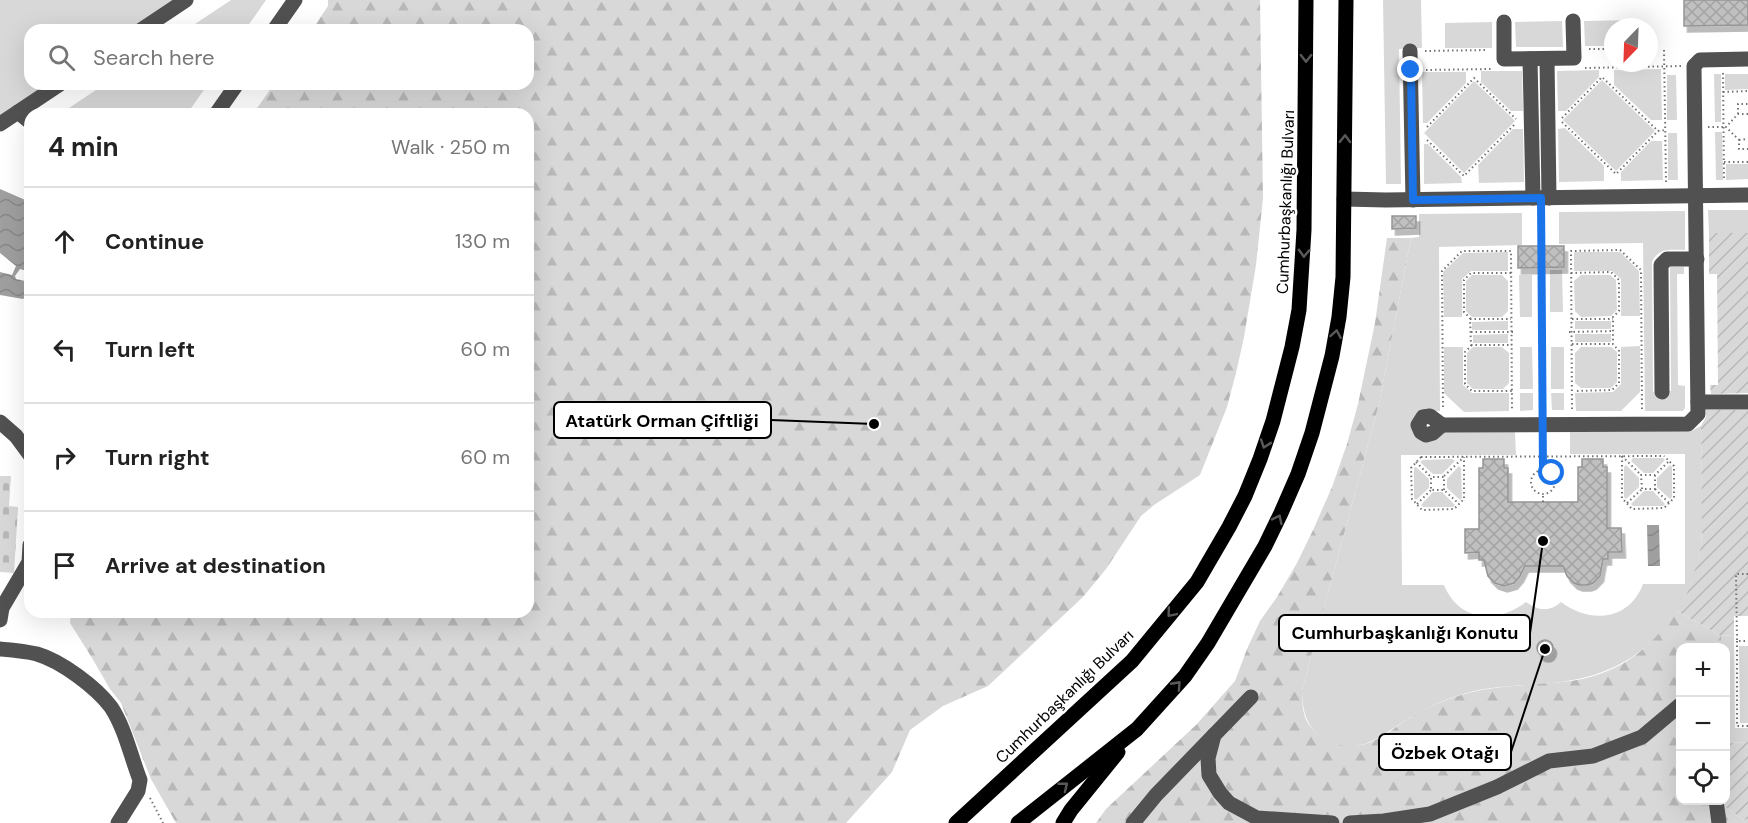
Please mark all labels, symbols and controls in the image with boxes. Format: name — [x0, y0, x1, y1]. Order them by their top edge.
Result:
north arrow — [1604, 18, 1658, 72]
search box — [24, 24, 534, 90]
icon: search — [45, 41, 78, 74]
text: Search here — [93, 43, 214, 72]
one-way arrow — [1300, 54, 1312, 63]
route end — [1397, 56, 1423, 82]
street label: Cumhurbaşkanlığı Bulvarı — [1272, 110, 1299, 294]
text: 4 min — [48, 130, 119, 164]
text: Walk · 250 m — [391, 134, 510, 160]
one-way arrow — [1339, 135, 1351, 144]
icon: ahead — [48, 225, 81, 258]
text: Continue — [105, 227, 204, 256]
text: 130 m — [455, 228, 510, 254]
one-way arrow — [1297, 249, 1310, 258]
one-way arrow — [1329, 329, 1342, 339]
icon: left — [48, 333, 81, 366]
text: Turn left — [105, 335, 195, 364]
text: 60 m — [461, 336, 510, 362]
callout: Atatürk Orman Çiftliği — [554, 402, 771, 438]
text: Atatürk Orman Çiftliği — [565, 409, 759, 433]
one-way arrow — [1260, 438, 1273, 449]
icon: right — [48, 441, 81, 474]
text: Turn right — [105, 443, 210, 472]
text: 60 m — [461, 444, 510, 470]
route start — [1538, 459, 1564, 485]
one-way arrow — [1270, 515, 1282, 526]
icon: arrive — [48, 549, 81, 582]
text: Arrive at destination — [105, 551, 326, 580]
one-way arrow — [1167, 606, 1178, 617]
callout: Cumhurbaşkanlığı Konutu — [1279, 615, 1530, 651]
text: Cumhurbaşkanlığı Konutu — [1292, 621, 1518, 645]
street label: Cumhurbaşkanlığı Bulvarı — [991, 625, 1138, 768]
map controls — [1676, 643, 1730, 805]
button: + — [1676, 643, 1730, 697]
one-way arrow — [1170, 681, 1181, 692]
button: − — [1676, 697, 1730, 751]
callout: Özbek Otağı — [1379, 734, 1511, 770]
text: Özbek Otağı — [1391, 741, 1499, 765]
button: locate — [1676, 751, 1730, 805]
one-way arrow — [1057, 783, 1068, 794]

